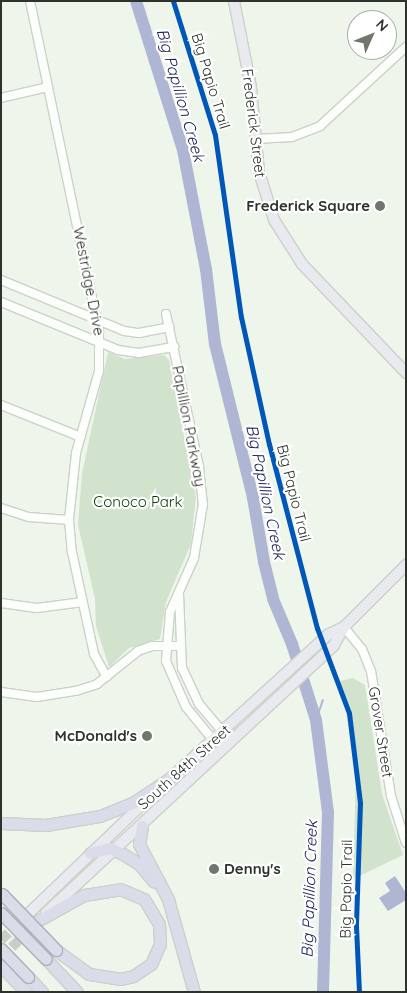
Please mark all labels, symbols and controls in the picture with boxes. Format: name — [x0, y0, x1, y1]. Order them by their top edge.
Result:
north arrow — [347, 10, 397, 60]
text: N — [372, 15, 392, 35]
water label: Big Papillion Creek — [153, 26, 209, 164]
street label: Big Papio Trail — [188, 31, 234, 131]
street label: Frederick Street — [238, 67, 270, 179]
place label: Frederick Square — [246, 197, 370, 215]
marker: Frederick Square — [374, 200, 386, 212]
street label: Westridge Drive — [70, 225, 108, 337]
street label: Papillion Parkway — [168, 364, 210, 488]
water label: Big Papillion Creek — [242, 423, 290, 561]
street label: Big Papio Trail — [273, 443, 315, 543]
park label: Conoco Park — [93, 493, 183, 511]
street label: Grover Street — [365, 685, 397, 779]
street label: South 84th Street — [134, 721, 234, 813]
place label: McDonald's — [55, 727, 137, 745]
marker: McDonald's — [141, 730, 153, 742]
water label: Big Papillion Creek — [297, 820, 321, 958]
street label: Big Papio Trail — [336, 839, 356, 939]
place label: Denny's — [224, 860, 281, 878]
marker: Denny's — [208, 863, 220, 875]

